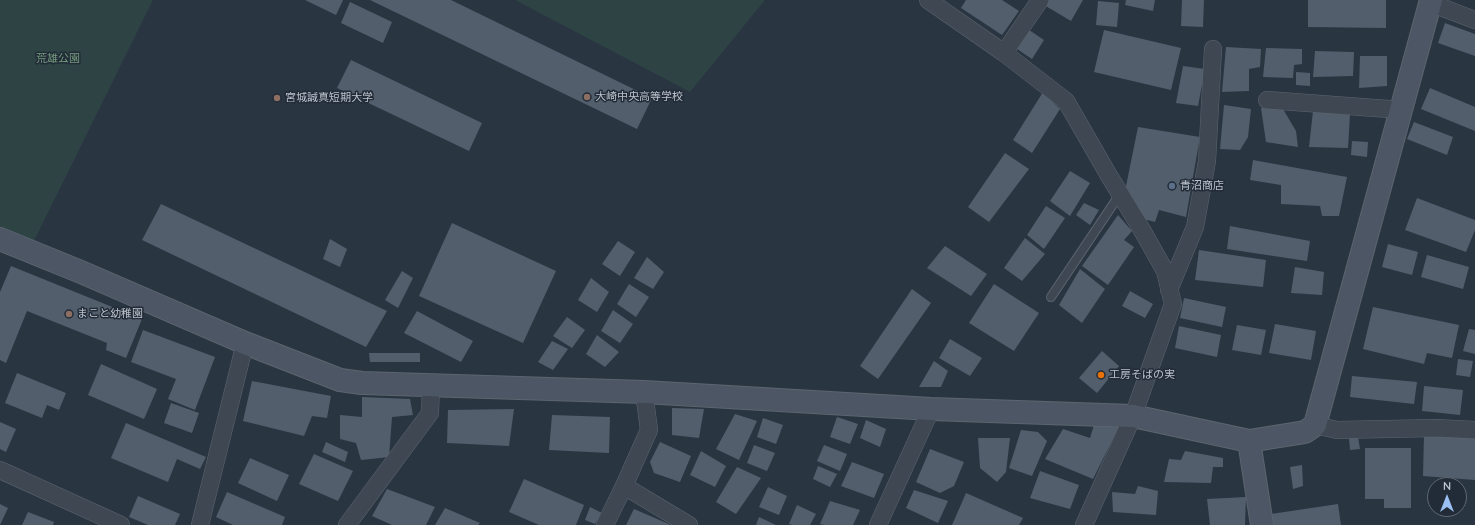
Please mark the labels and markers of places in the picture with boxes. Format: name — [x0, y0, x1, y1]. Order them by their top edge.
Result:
place label: 大崎中央高等学校 — [595, 90, 683, 104]
place label: 宮城誠真短期大学 — [285, 91, 373, 105]
marker: 大崎中央高等学校 — [582, 92, 592, 102]
marker: 宮城誠真短期大学 — [272, 93, 282, 103]
place label: 青沼商店 — [1180, 179, 1224, 193]
marker: 青沼商店 — [1167, 181, 1177, 191]
place label: まこと幼稚園 — [77, 307, 143, 321]
marker: まこと幼稚園 — [64, 309, 74, 319]
place label: 工房そばの実 — [1109, 368, 1175, 382]
marker: 工房そばの実 — [1096, 370, 1106, 380]

